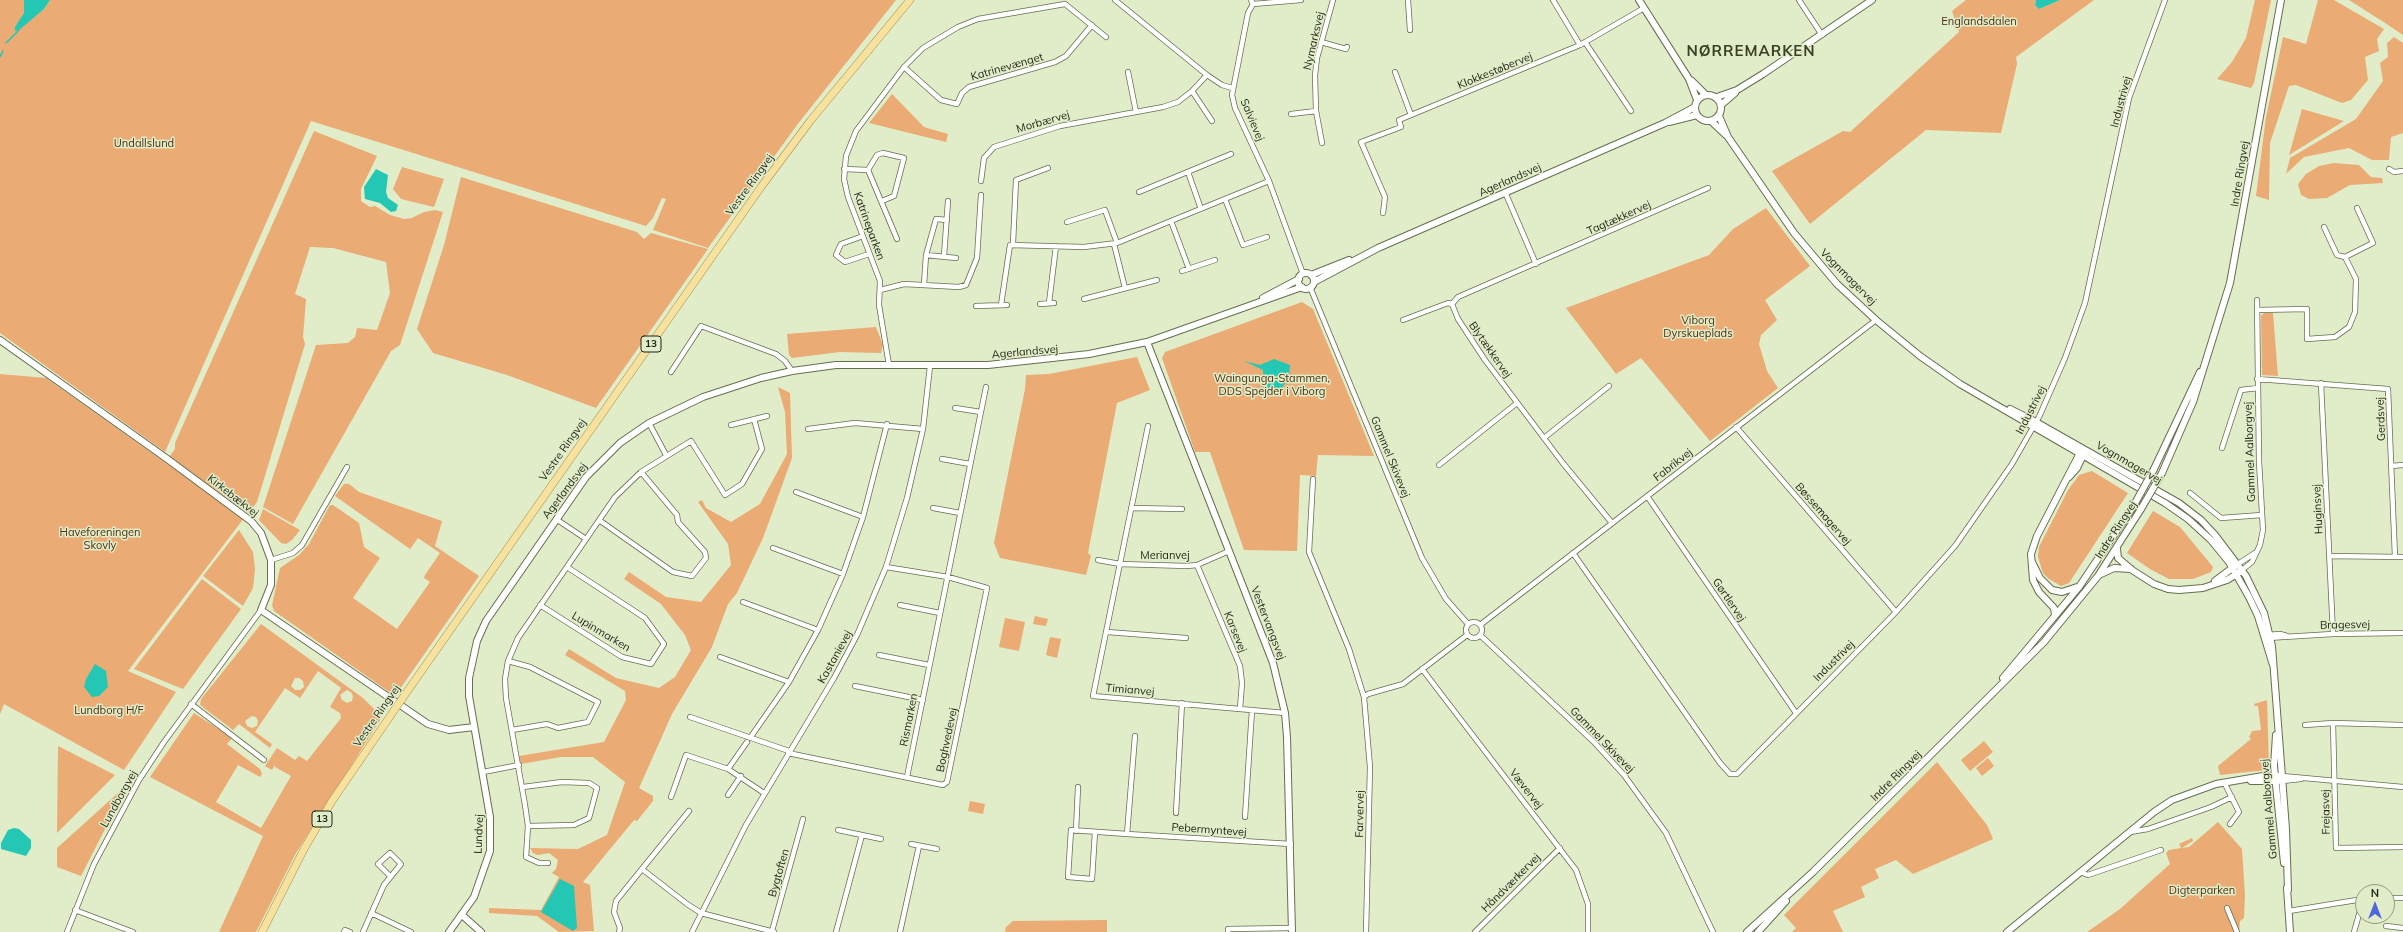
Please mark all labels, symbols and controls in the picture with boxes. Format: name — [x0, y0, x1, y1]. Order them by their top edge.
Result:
street label: Nymarksvej — [1301, 10, 1327, 72]
park label: Englandsdalen — [1941, 15, 2017, 29]
district label: NØRREMARKEN — [1686, 42, 1816, 60]
street label: Katrinevænget — [969, 50, 1045, 84]
street label: Klokkestøbervej — [1456, 50, 1534, 92]
street label: Industrivej — [2108, 75, 2134, 129]
street label: Salvievej — [1237, 97, 1267, 143]
street label: Morbærvej — [1015, 108, 1071, 136]
park label: Undallslund — [114, 137, 174, 151]
street label: Indre Ringvej — [2228, 140, 2252, 208]
street label: Vestre Ringvej — [723, 152, 777, 218]
street label: Agerlandsvej — [1477, 160, 1543, 200]
street label: Katrineparken — [851, 190, 887, 262]
street label: Tagtækkervej — [1585, 198, 1653, 238]
street label: Vognmagervej — [1817, 246, 1879, 308]
park label: Viborg Dyrskueplads — [1663, 314, 1733, 340]
street label: Blytækkervej — [1466, 319, 1514, 381]
road number: 13 — [641, 336, 661, 352]
street label: Agerlandsvej — [991, 343, 1059, 361]
park label: Waingunga-Stammen, DDS Spejder i Viborg — [1214, 372, 1330, 398]
street label: Industrivej — [2013, 384, 2049, 436]
street label: Gerdsvej — [2374, 397, 2388, 441]
street label: Gammel Aalborgvej — [2242, 402, 2258, 502]
street label: Gammel Skivevej — [1368, 414, 1412, 500]
street label: Vestre Ringvej — [537, 416, 589, 484]
street label: Vognmagervej — [2094, 439, 2164, 487]
street label: Fabrikvej — [1651, 446, 1695, 484]
street label: Agerlandsvej — [540, 460, 590, 522]
street label: Kirkebækvej — [205, 472, 261, 520]
street label: Bøssemagervej — [1792, 480, 1854, 548]
street label: Huginsvej — [2310, 484, 2326, 534]
street label: Indre Ringvej — [2092, 499, 2140, 561]
park label: Haveforeningen Skovly — [59, 526, 141, 552]
street label: Merianvej — [1140, 549, 1190, 563]
street label: Gørtlervej — [1710, 576, 1748, 624]
street label: Vestervangsvej — [1248, 584, 1288, 662]
street label: Lupinmarken — [569, 609, 633, 655]
street label: Karsevej — [1221, 609, 1249, 655]
street label: Bragesvej — [2320, 618, 2370, 632]
street label: Kastanievej — [815, 628, 855, 686]
street label: Industrivej — [1811, 638, 1857, 684]
street label: Timianvej — [1105, 681, 1155, 699]
street label: Vestre Ringvej — [351, 682, 403, 750]
street label: Rismarken — [897, 692, 921, 748]
park label: Lundborg H/F — [74, 704, 144, 718]
street label: Gammel Skivevej — [1567, 704, 1637, 776]
street label: Boghvedevej — [934, 707, 960, 773]
street label: Indre Ringvej — [1868, 748, 1924, 804]
street label: Gammel Aalborgvej — [2258, 758, 2280, 860]
street label: Vævervej — [1506, 766, 1546, 812]
street label: Lundborgvej — [98, 768, 140, 830]
street label: Frejasvej — [2319, 789, 2333, 835]
street label: Farvervej — [1353, 790, 1367, 838]
road number: 13 — [312, 811, 332, 827]
street label: Lundvej — [472, 814, 486, 854]
street label: Pebermyntevej — [1171, 821, 1247, 839]
street label: Bygtoften — [766, 847, 792, 899]
street label: Håndværkervej — [1479, 851, 1543, 915]
park label: Digterparken — [2169, 884, 2235, 898]
north arrow — [2355, 884, 2395, 924]
text: N — [2371, 886, 2379, 900]

